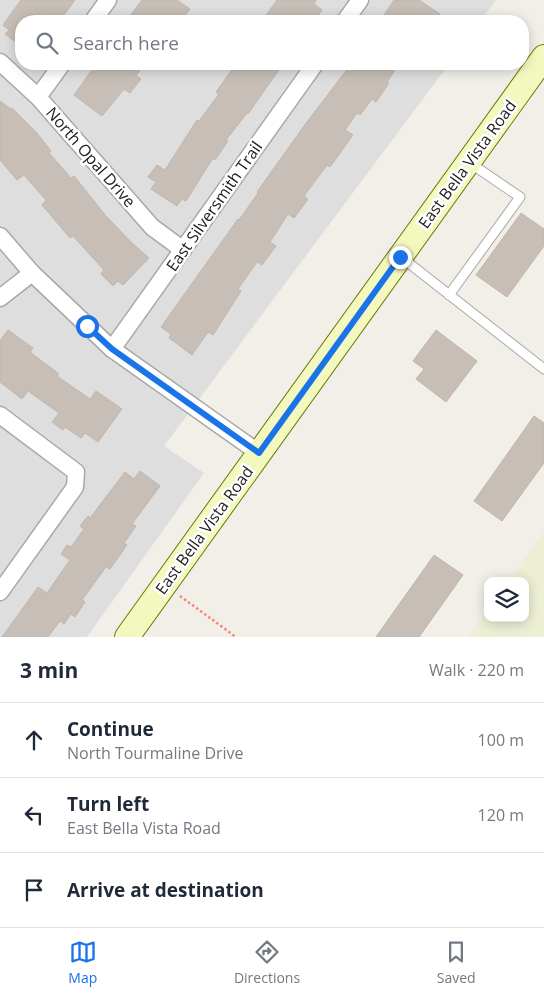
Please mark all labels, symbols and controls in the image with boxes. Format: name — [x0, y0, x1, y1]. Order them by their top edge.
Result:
search box — [15, 15, 529, 70]
icon: search — [33, 29, 61, 57]
text: Search here — [73, 30, 179, 56]
street label: East Bella Vista Road — [413, 95, 521, 233]
street label: North Opal Drive — [41, 102, 141, 212]
street label: East Silversmith Trail — [161, 137, 267, 275]
route end — [389, 246, 412, 269]
route start — [76, 315, 99, 338]
street label: East Bella Vista Road — [150, 461, 258, 599]
map controls — [484, 577, 529, 622]
button: layers — [484, 577, 529, 622]
text: 3 min — [20, 656, 78, 684]
text: Walk · 220 m — [429, 659, 524, 681]
text: Continue — [67, 716, 154, 742]
icon: ahead — [20, 726, 48, 754]
text: 100 m — [478, 729, 524, 751]
text: North Tourmaline Drive — [67, 742, 244, 764]
text: Turn left — [67, 791, 149, 817]
icon: left — [20, 801, 48, 829]
text: 120 m — [478, 804, 524, 826]
text: East Bella Vista Road — [67, 817, 221, 839]
icon: arrive — [20, 876, 48, 904]
text: Arrive at destination — [67, 877, 264, 903]
tab: Map — [68, 938, 97, 987]
tab: Directions — [234, 938, 300, 987]
tab: Saved — [437, 938, 476, 987]

